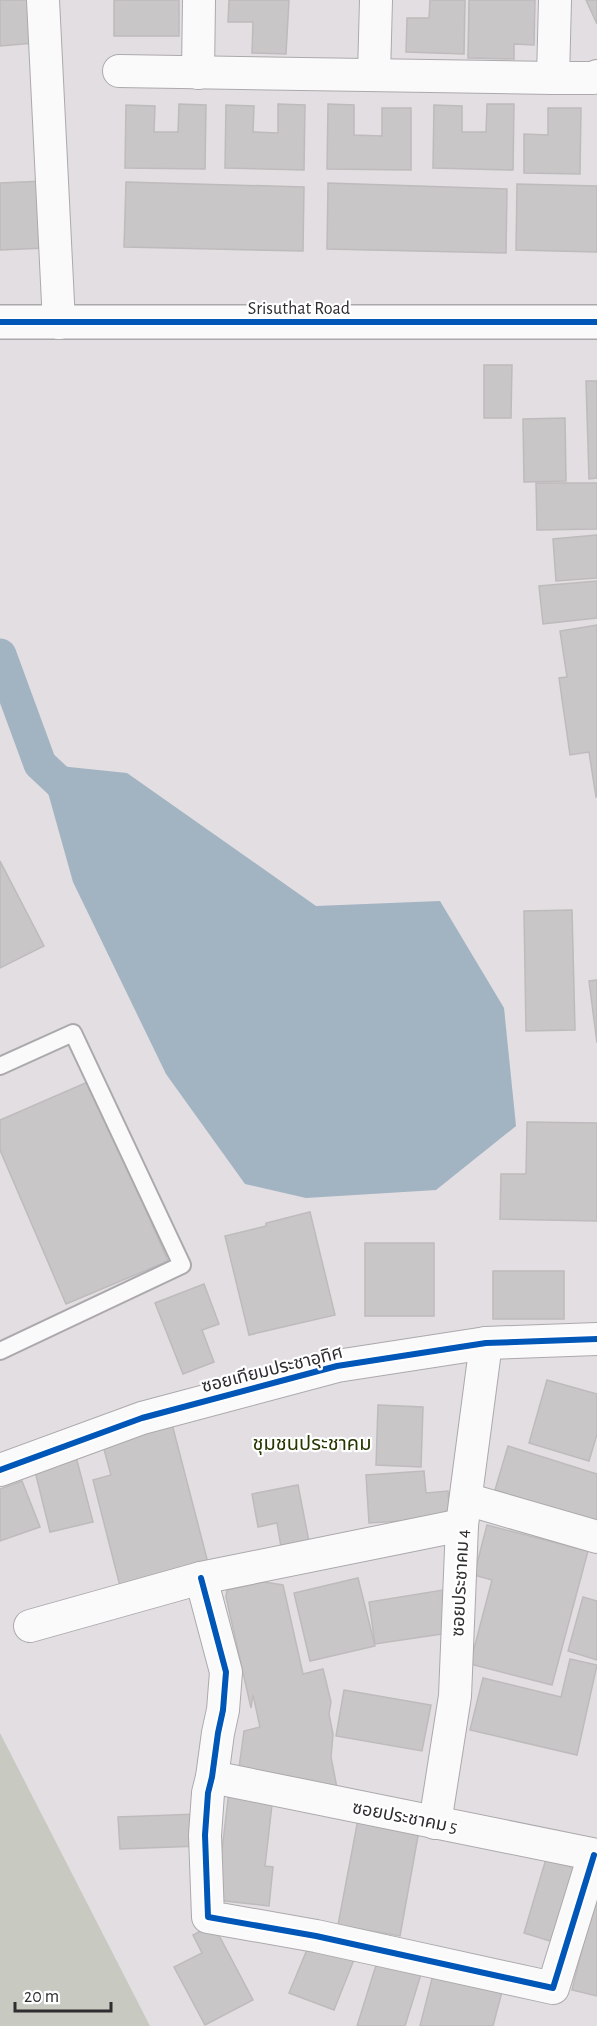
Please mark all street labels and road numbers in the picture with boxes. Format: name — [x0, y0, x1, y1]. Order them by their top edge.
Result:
street label: Srisuthat Road — [248, 300, 350, 318]
street label: ซอยเทียมประชาอุทิศ — [200, 1343, 345, 1397]
street label: ซอยประชาคม 4 — [449, 1528, 473, 1637]
street label: ซอยประชาคม 5 — [351, 1799, 459, 1837]

